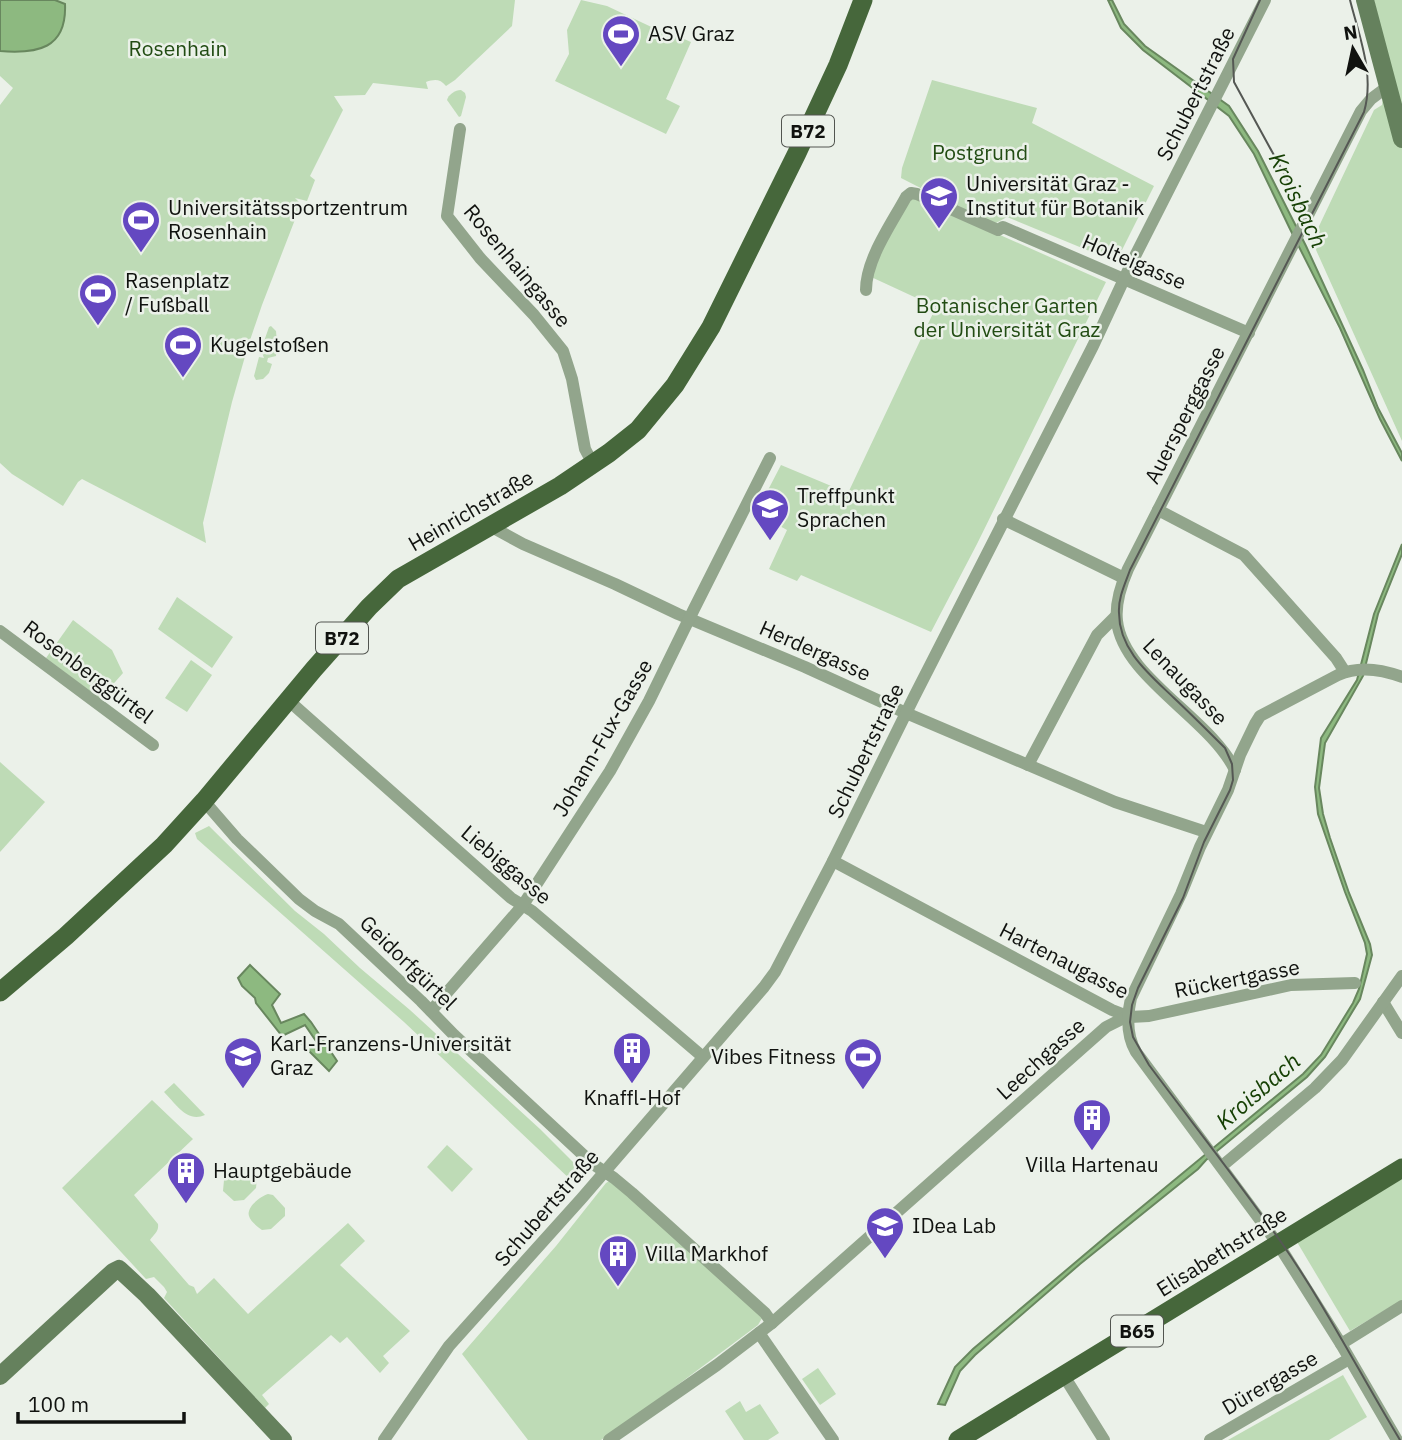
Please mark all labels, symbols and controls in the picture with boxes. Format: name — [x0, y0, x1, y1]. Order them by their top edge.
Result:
sports icon: ASV Graz — [600, 13, 642, 68]
north arrow — [1318, 14, 1388, 84]
place label: ASV Graz — [648, 19, 735, 47]
text: N — [1342, 19, 1359, 45]
street label: Schubertstraße — [1149, 22, 1241, 165]
park label: Rosenhain — [129, 34, 227, 62]
road number: B72 — [782, 116, 834, 146]
park label: Postgrund — [932, 138, 1028, 166]
water label: Kroisbach — [1263, 147, 1335, 252]
place label: Universität Graz - Institut für Botanik — [966, 169, 1144, 221]
school or university icon: Universität Graz - Institut für Botanik — [918, 175, 960, 230]
place label: Universitätssportzentrum Rosenhain — [168, 193, 408, 245]
street label: Rosenhaingasse — [458, 198, 578, 333]
sports icon: Universitätssportzentrum Rosenhain — [120, 199, 162, 254]
street label: Holteigasse — [1078, 227, 1191, 296]
place label: Rasenplatz / Fußball — [125, 266, 230, 318]
sports icon: Rasenplatz / Fußball — [77, 272, 119, 327]
park label: Botanischer Garten der Universität Graz — [914, 291, 1101, 343]
sports icon: Kugelstoßen — [162, 324, 204, 379]
place label: Kugelstoßen — [210, 330, 329, 358]
street label: Auersperggasse — [1137, 341, 1231, 488]
street label: Heinrichstraße — [403, 463, 538, 557]
place label: Treffpunkt Sprachen — [797, 481, 895, 533]
school or university icon: Treffpunkt Sprachen — [749, 487, 791, 542]
street label: Rosenberggürtel — [18, 613, 160, 729]
street label: Herdergasse — [755, 613, 875, 687]
road number: B72 — [316, 622, 368, 653]
street label: Lenaugasse — [1137, 632, 1234, 731]
street label: Johann-Fux-Gasse — [546, 654, 659, 821]
street label: Schubertstraße — [820, 678, 910, 823]
street label: Liebiggasse — [456, 818, 558, 910]
street label: Geidorfgürtel — [354, 909, 464, 1016]
street label: Hartenaugasse — [995, 915, 1134, 1005]
street label: Rückertgasse — [1172, 952, 1302, 1004]
street label: Leechgasse — [990, 1011, 1091, 1105]
place label: Karl-Franzens-Universität Graz — [270, 1029, 512, 1081]
building icon: Knaffl-Hof — [611, 1030, 653, 1085]
school or university icon: Karl-Franzens-Universität Graz — [222, 1035, 264, 1090]
sports icon: Vibes Fitness — [842, 1036, 884, 1091]
place label: Vibes Fitness — [711, 1042, 836, 1070]
water label: Kroisbach — [1209, 1045, 1306, 1135]
place label: Knaffl-Hof — [583, 1083, 681, 1111]
building icon: Villa Hartenau — [1071, 1097, 1113, 1152]
street label: Schubertstraße — [488, 1143, 605, 1272]
building icon: Hauptgebäude — [165, 1150, 207, 1205]
place label: Villa Hartenau — [1025, 1150, 1159, 1178]
place label: Hauptgebäude — [213, 1156, 352, 1184]
street label: Elisabethstraße — [1151, 1200, 1292, 1302]
school or university icon: IDea Lab — [864, 1205, 906, 1260]
place label: IDea Lab — [912, 1211, 996, 1239]
building icon: Villa Markhof — [597, 1233, 639, 1288]
place label: Villa Markhof — [645, 1239, 768, 1267]
road number: B65 — [1111, 1316, 1163, 1346]
street label: Dürergasse — [1216, 1343, 1323, 1421]
scale bar — [18, 1380, 184, 1424]
text: 100 m — [28, 1390, 89, 1418]

